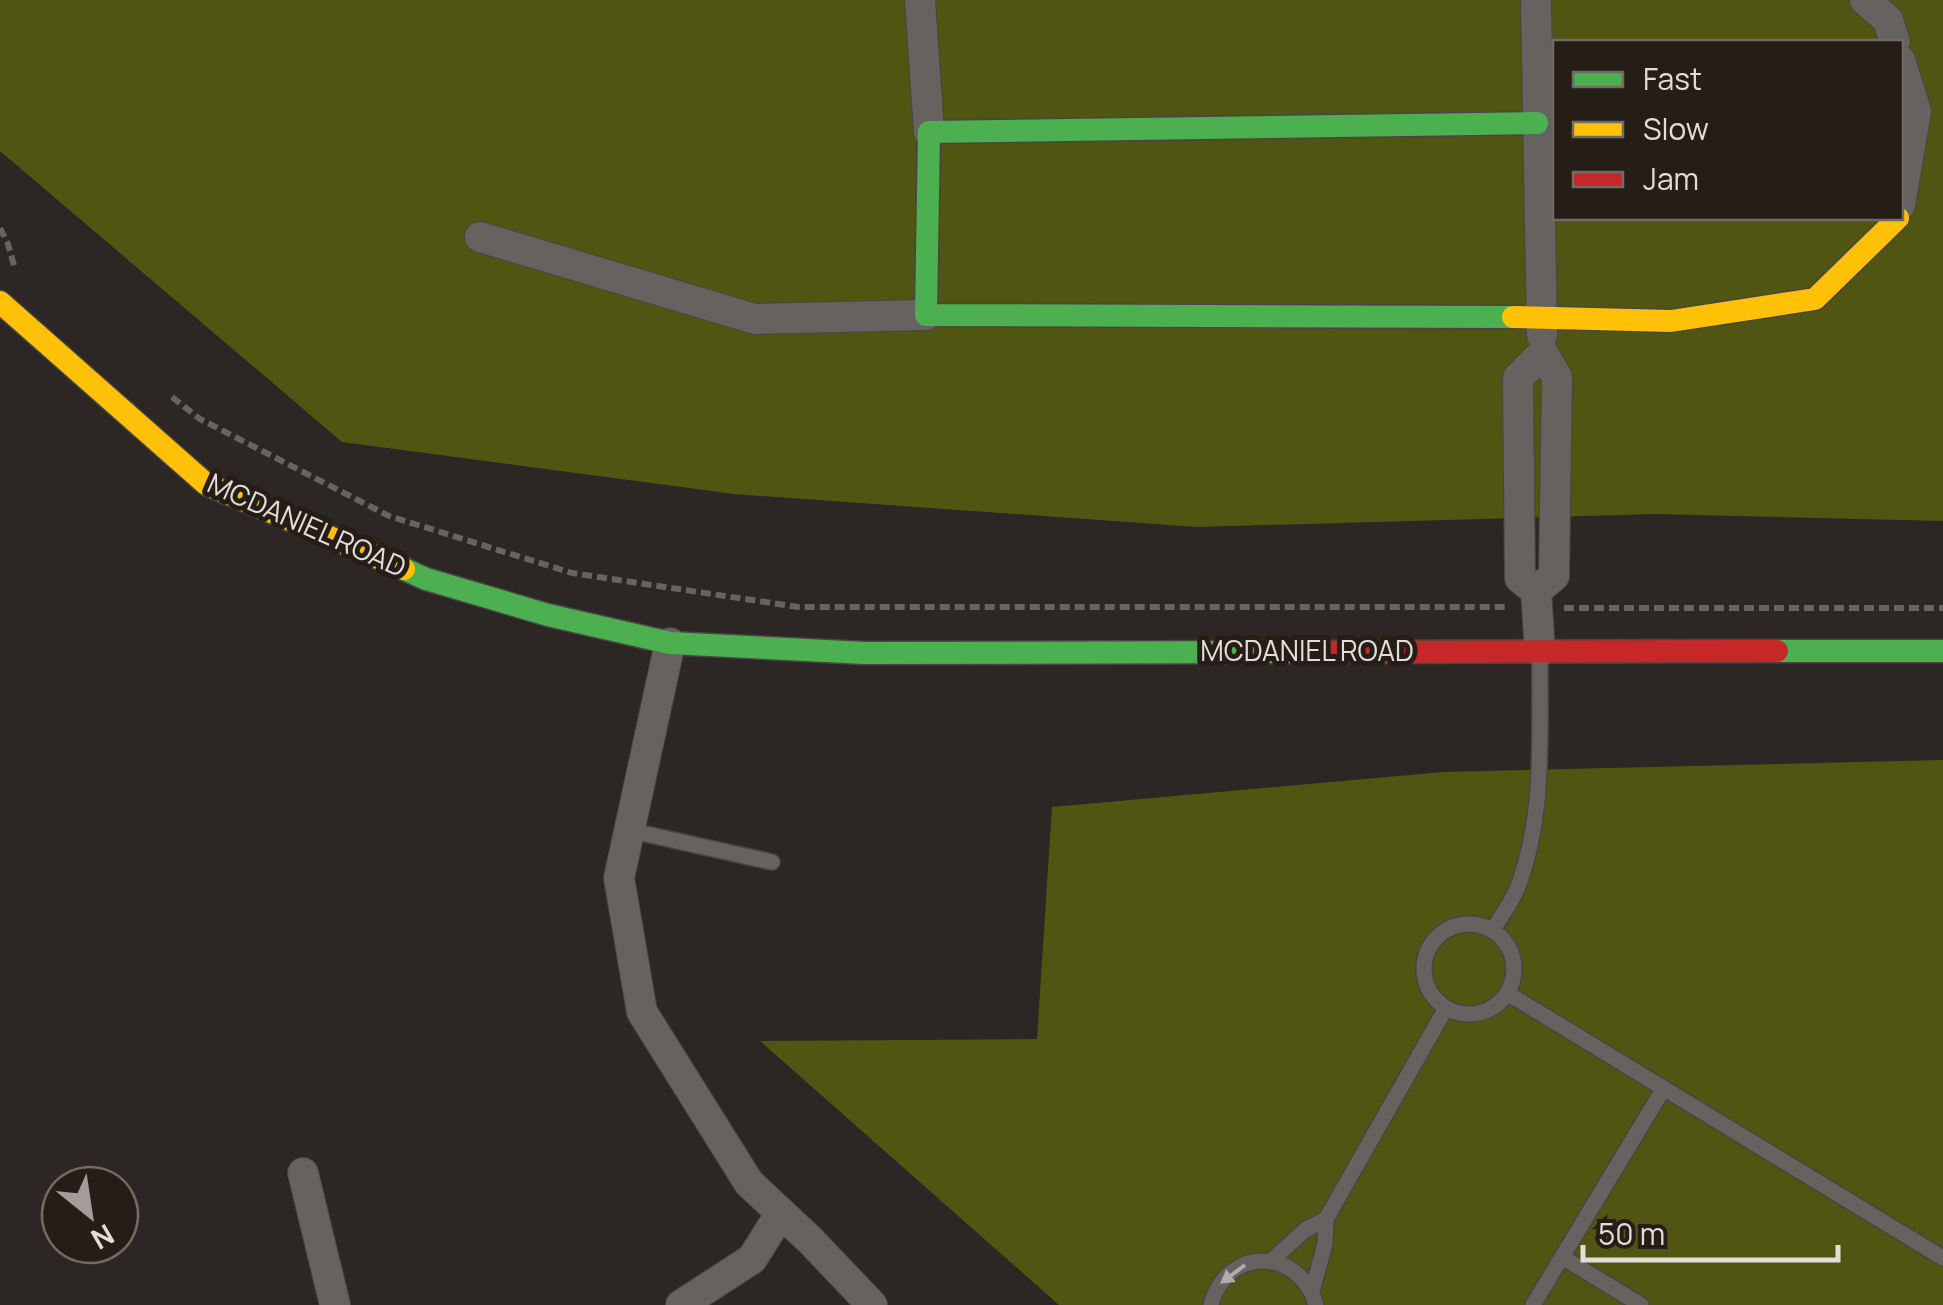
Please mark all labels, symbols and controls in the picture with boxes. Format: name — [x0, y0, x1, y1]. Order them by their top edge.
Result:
legend — [1553, 40, 1903, 220]
text: Fast — [1643, 58, 1702, 99]
text: Slow — [1643, 108, 1709, 149]
text: Jam — [1643, 158, 1699, 199]
street label: MCDANIEL ROAD — [202, 463, 413, 585]
street label: MCDANIEL ROAD — [1200, 631, 1414, 669]
north arrow — [40, 1165, 140, 1265]
scale bar — [1583, 1200, 1838, 1262]
text: 50 m — [1598, 1213, 1665, 1254]
text: N — [85, 1216, 121, 1259]
one-way arrow — [1221, 1264, 1247, 1285]

